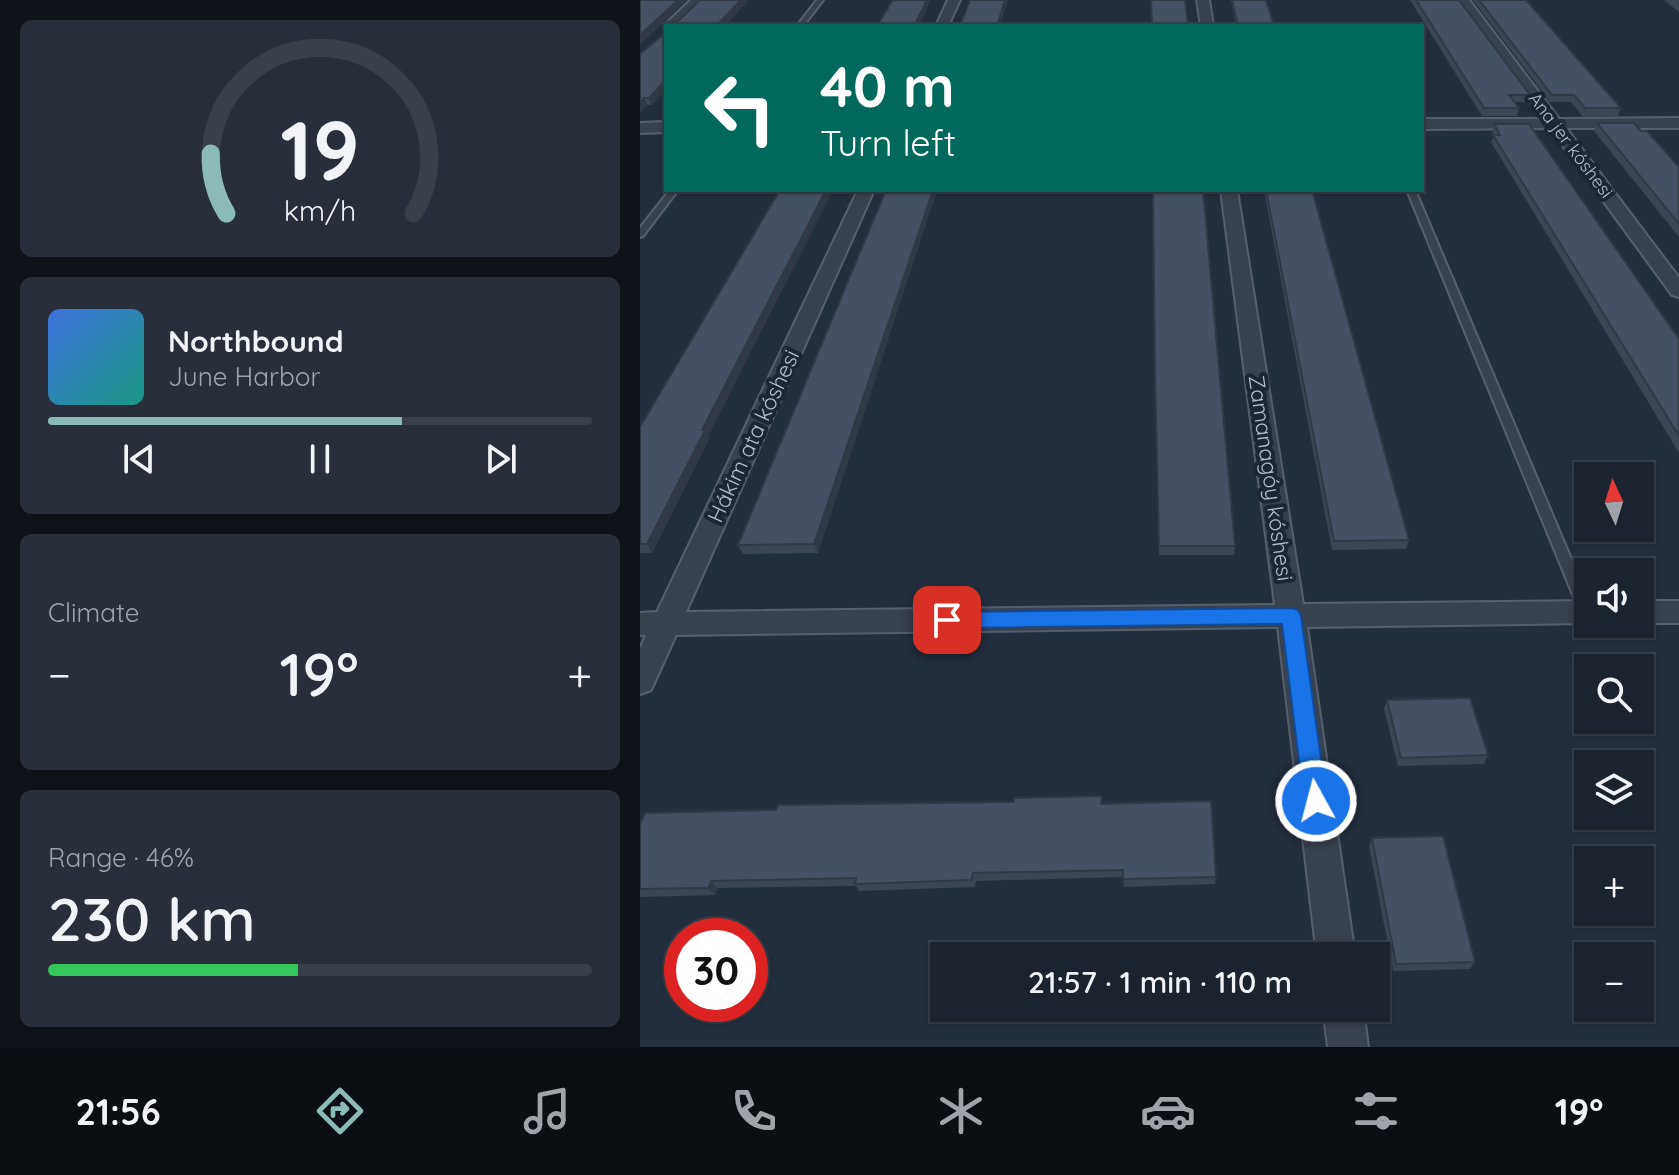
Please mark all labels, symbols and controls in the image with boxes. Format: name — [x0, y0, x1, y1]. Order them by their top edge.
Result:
text: 40 m — [820, 51, 955, 121]
icon: left — [688, 56, 792, 160]
street label: Ana jer kóshesi — [1524, 88, 1618, 202]
text: 19 — [280, 97, 360, 201]
text: Turn left — [820, 120, 956, 165]
text: km/h — [284, 193, 356, 229]
text: Northbound — [168, 322, 344, 360]
street label: Hákim ata kóshesi — [701, 345, 805, 527]
text: June Harbor — [168, 360, 320, 393]
street label: Zamanagóy kóshesi — [1243, 373, 1299, 583]
icon: previous — [117, 437, 161, 481]
icon: pause — [298, 437, 342, 481]
icon: next — [479, 437, 523, 481]
north arrow — [1574, 462, 1654, 542]
map controls — [1574, 462, 1654, 1022]
button: sound — [1574, 558, 1654, 638]
pin — [913, 586, 981, 654]
text: Climate — [48, 596, 139, 629]
icon: arrive — [925, 598, 969, 642]
text: 19° — [279, 636, 359, 711]
text: − — [48, 647, 71, 702]
text: + — [567, 647, 592, 702]
button: search — [1574, 654, 1654, 734]
button: layers — [1574, 750, 1654, 830]
position arrow — [1274, 759, 1358, 843]
text: Range · 46% — [48, 841, 194, 874]
button: + — [1574, 846, 1654, 926]
text: 230 km — [48, 881, 256, 956]
speed limit sign: 30 — [664, 918, 768, 1022]
button: − — [1574, 942, 1654, 1022]
text: 21:57 · 1 min · 110 m — [1028, 963, 1292, 1001]
icon: directions — [312, 1083, 368, 1139]
icon: music — [519, 1083, 575, 1139]
icon: phone — [726, 1083, 782, 1139]
icon: climate — [933, 1083, 989, 1139]
icon: car — [1140, 1083, 1196, 1139]
icon: filters — [1348, 1083, 1404, 1139]
text: 21:56 — [76, 1089, 161, 1134]
text: 19° — [1555, 1089, 1603, 1134]

